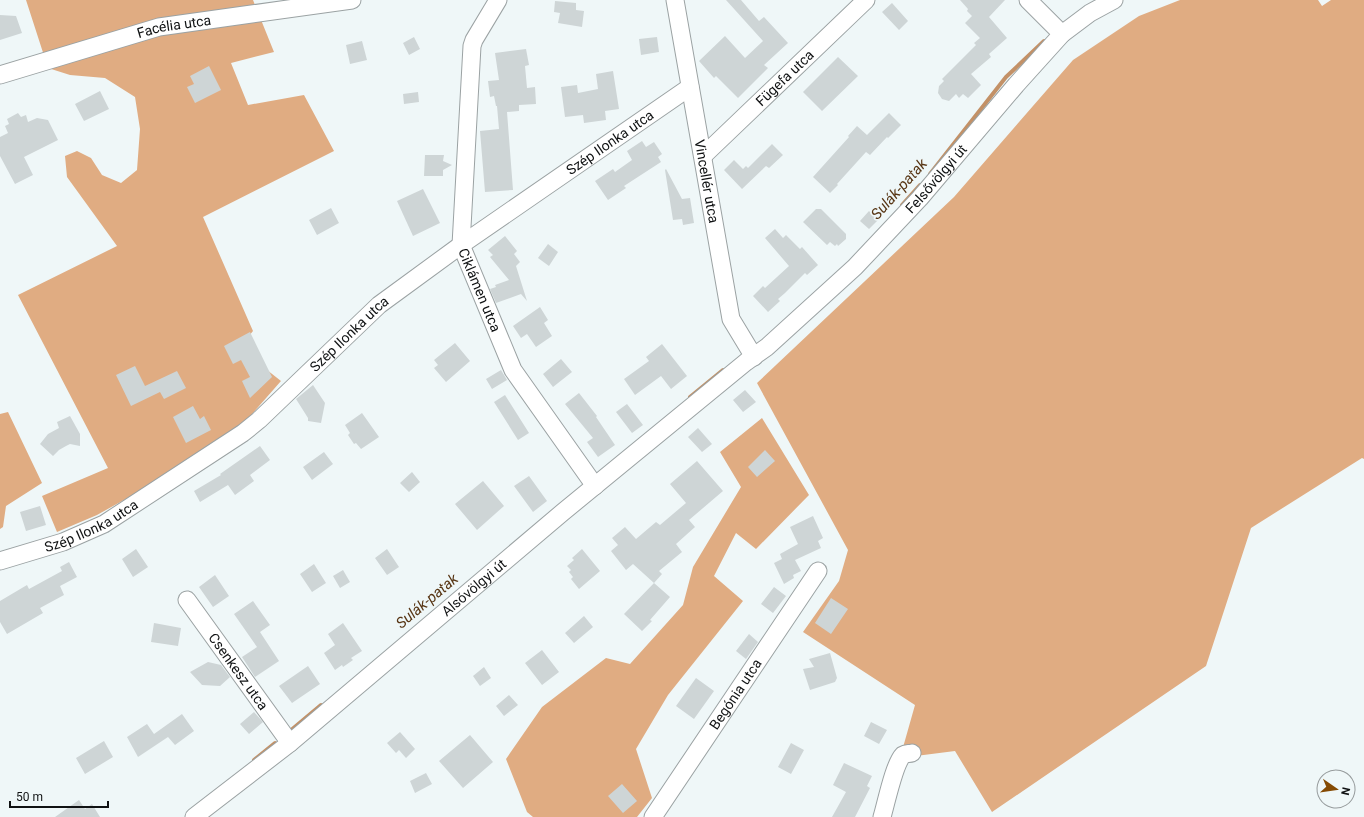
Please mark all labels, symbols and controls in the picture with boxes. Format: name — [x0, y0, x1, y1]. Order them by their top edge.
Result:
street label: Facélia utca — [135, 12, 212, 41]
street label: Fügefa utca — [752, 47, 817, 109]
street label: Szép Ilonka utca — [563, 107, 657, 178]
street label: Vincellér utca — [692, 138, 722, 224]
street label: Felsővölgyi út — [902, 141, 970, 216]
water label: Sulák-patak — [867, 154, 931, 223]
street label: Ciklámen utca — [455, 246, 504, 334]
street label: Szép Ilonka utca — [307, 293, 392, 375]
street label: Szép Ilonka utca — [43, 496, 141, 555]
street label: Alsóvölgyi út — [438, 555, 510, 619]
water label: Sulák-patak — [392, 569, 462, 632]
street label: Csenkesz utca — [205, 630, 271, 713]
street label: Begónia utca — [706, 656, 765, 732]
north arrow — [1316, 769, 1356, 809]
scale bar — [10, 783, 108, 809]
text: N — [1338, 786, 1352, 797]
text: 50 m — [16, 790, 43, 804]

